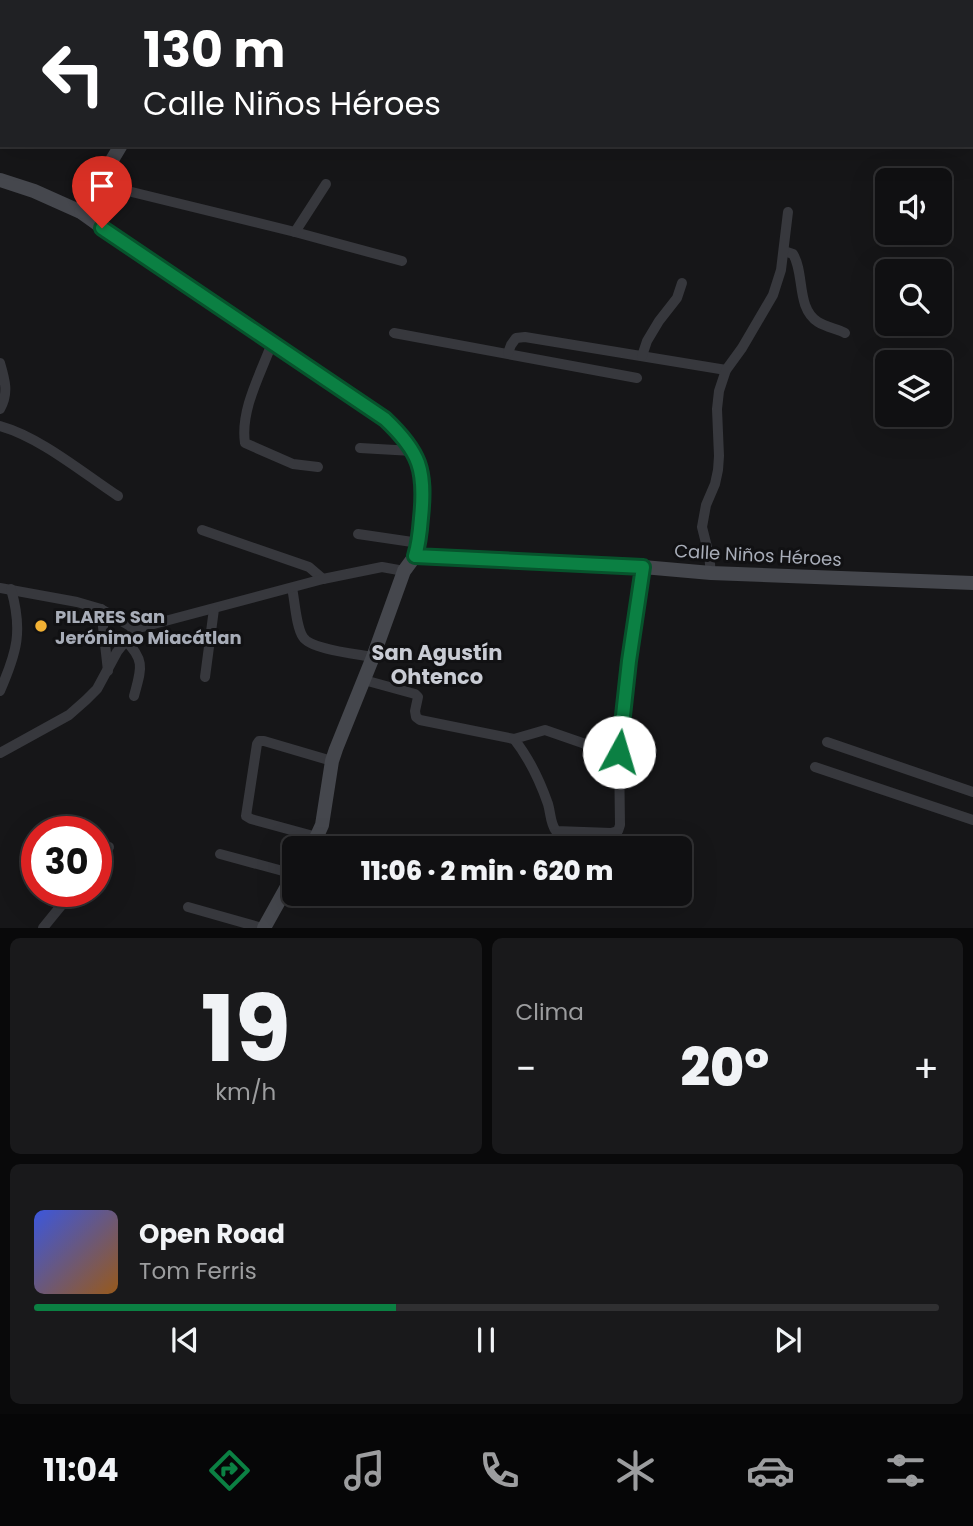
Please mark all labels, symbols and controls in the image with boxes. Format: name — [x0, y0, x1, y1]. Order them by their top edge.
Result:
text: 130 m — [143, 16, 285, 84]
icon: left — [28, 28, 119, 119]
text: Calle Niños Héroes — [143, 81, 441, 126]
pin — [72, 156, 132, 228]
icon: arrive — [83, 167, 121, 205]
map controls — [875, 168, 952, 427]
button: sound — [875, 168, 952, 245]
button: search — [875, 259, 952, 336]
button: layers — [875, 350, 952, 427]
street label: Calle Niños Héroes — [674, 538, 842, 572]
place label: PILARES San Jerónimo Miacátlan — [55, 604, 242, 650]
marker: PILARES San Jerónimo Miacátlan — [33, 618, 49, 634]
district label: San Agustín Ohtenco — [372, 638, 502, 691]
position arrow — [582, 715, 656, 789]
speed limit sign: 30 — [21, 816, 112, 907]
text: 11:06 · 2 min · 620 m — [361, 853, 613, 889]
text: 19 — [201, 965, 291, 1093]
text: Clima — [516, 996, 584, 1028]
text: 20° — [680, 1031, 769, 1104]
text: − — [516, 1042, 536, 1095]
text: + — [913, 1042, 939, 1095]
text: km/h — [215, 1076, 276, 1108]
text: Open Road — [139, 1216, 285, 1252]
text: Tom Ferris — [139, 1255, 257, 1287]
icon: previous — [166, 1321, 204, 1359]
icon: pause — [467, 1321, 505, 1359]
icon: next — [769, 1321, 807, 1359]
icon: directions — [205, 1446, 254, 1495]
icon: music — [340, 1446, 389, 1495]
icon: phone — [475, 1446, 524, 1495]
icon: climate — [611, 1446, 660, 1495]
icon: car — [746, 1446, 795, 1495]
icon: filters — [881, 1446, 930, 1495]
text: 11:04 — [43, 1447, 119, 1492]

